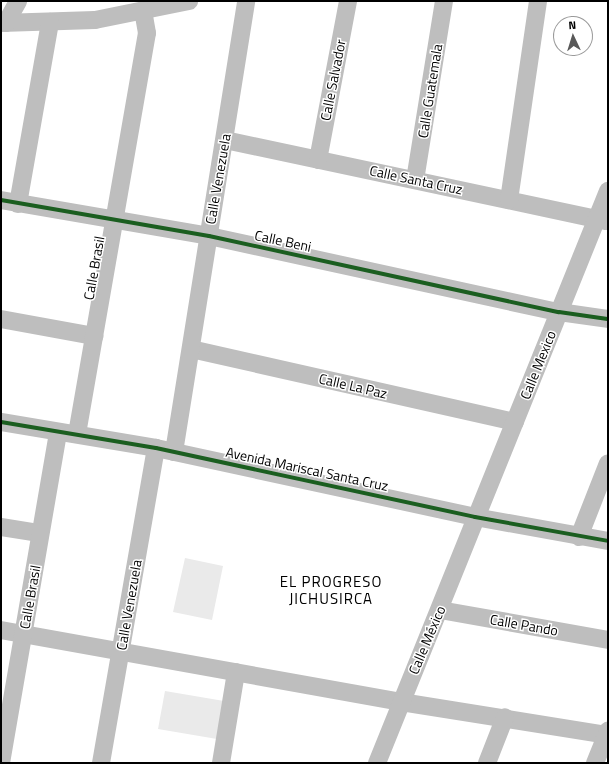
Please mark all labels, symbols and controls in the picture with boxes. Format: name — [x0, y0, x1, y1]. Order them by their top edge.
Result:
north arrow — [553, 16, 593, 56]
text: N — [568, 17, 577, 33]
street label: Calle Salvador — [317, 38, 349, 122]
street label: Calle Guatemala — [414, 43, 446, 139]
street label: Calle Venezuela — [202, 132, 234, 226]
street label: Calle Santa Cruz — [368, 162, 464, 198]
street label: Calle Beni — [253, 227, 313, 255]
street label: Calle Brasil — [80, 235, 108, 301]
street label: Calle Mexico — [517, 328, 559, 402]
street label: Calle La Paz — [317, 370, 389, 402]
street label: Avenida Mariscal Santa Cruz — [224, 444, 390, 494]
street label: Calle Venezuela — [113, 558, 145, 652]
street label: Calle Brasil — [16, 564, 44, 630]
district label: EL PROGRESO JICHUSIRCA — [280, 572, 382, 607]
street label: Calle México — [405, 603, 449, 677]
street label: Calle Pando — [489, 611, 559, 639]

